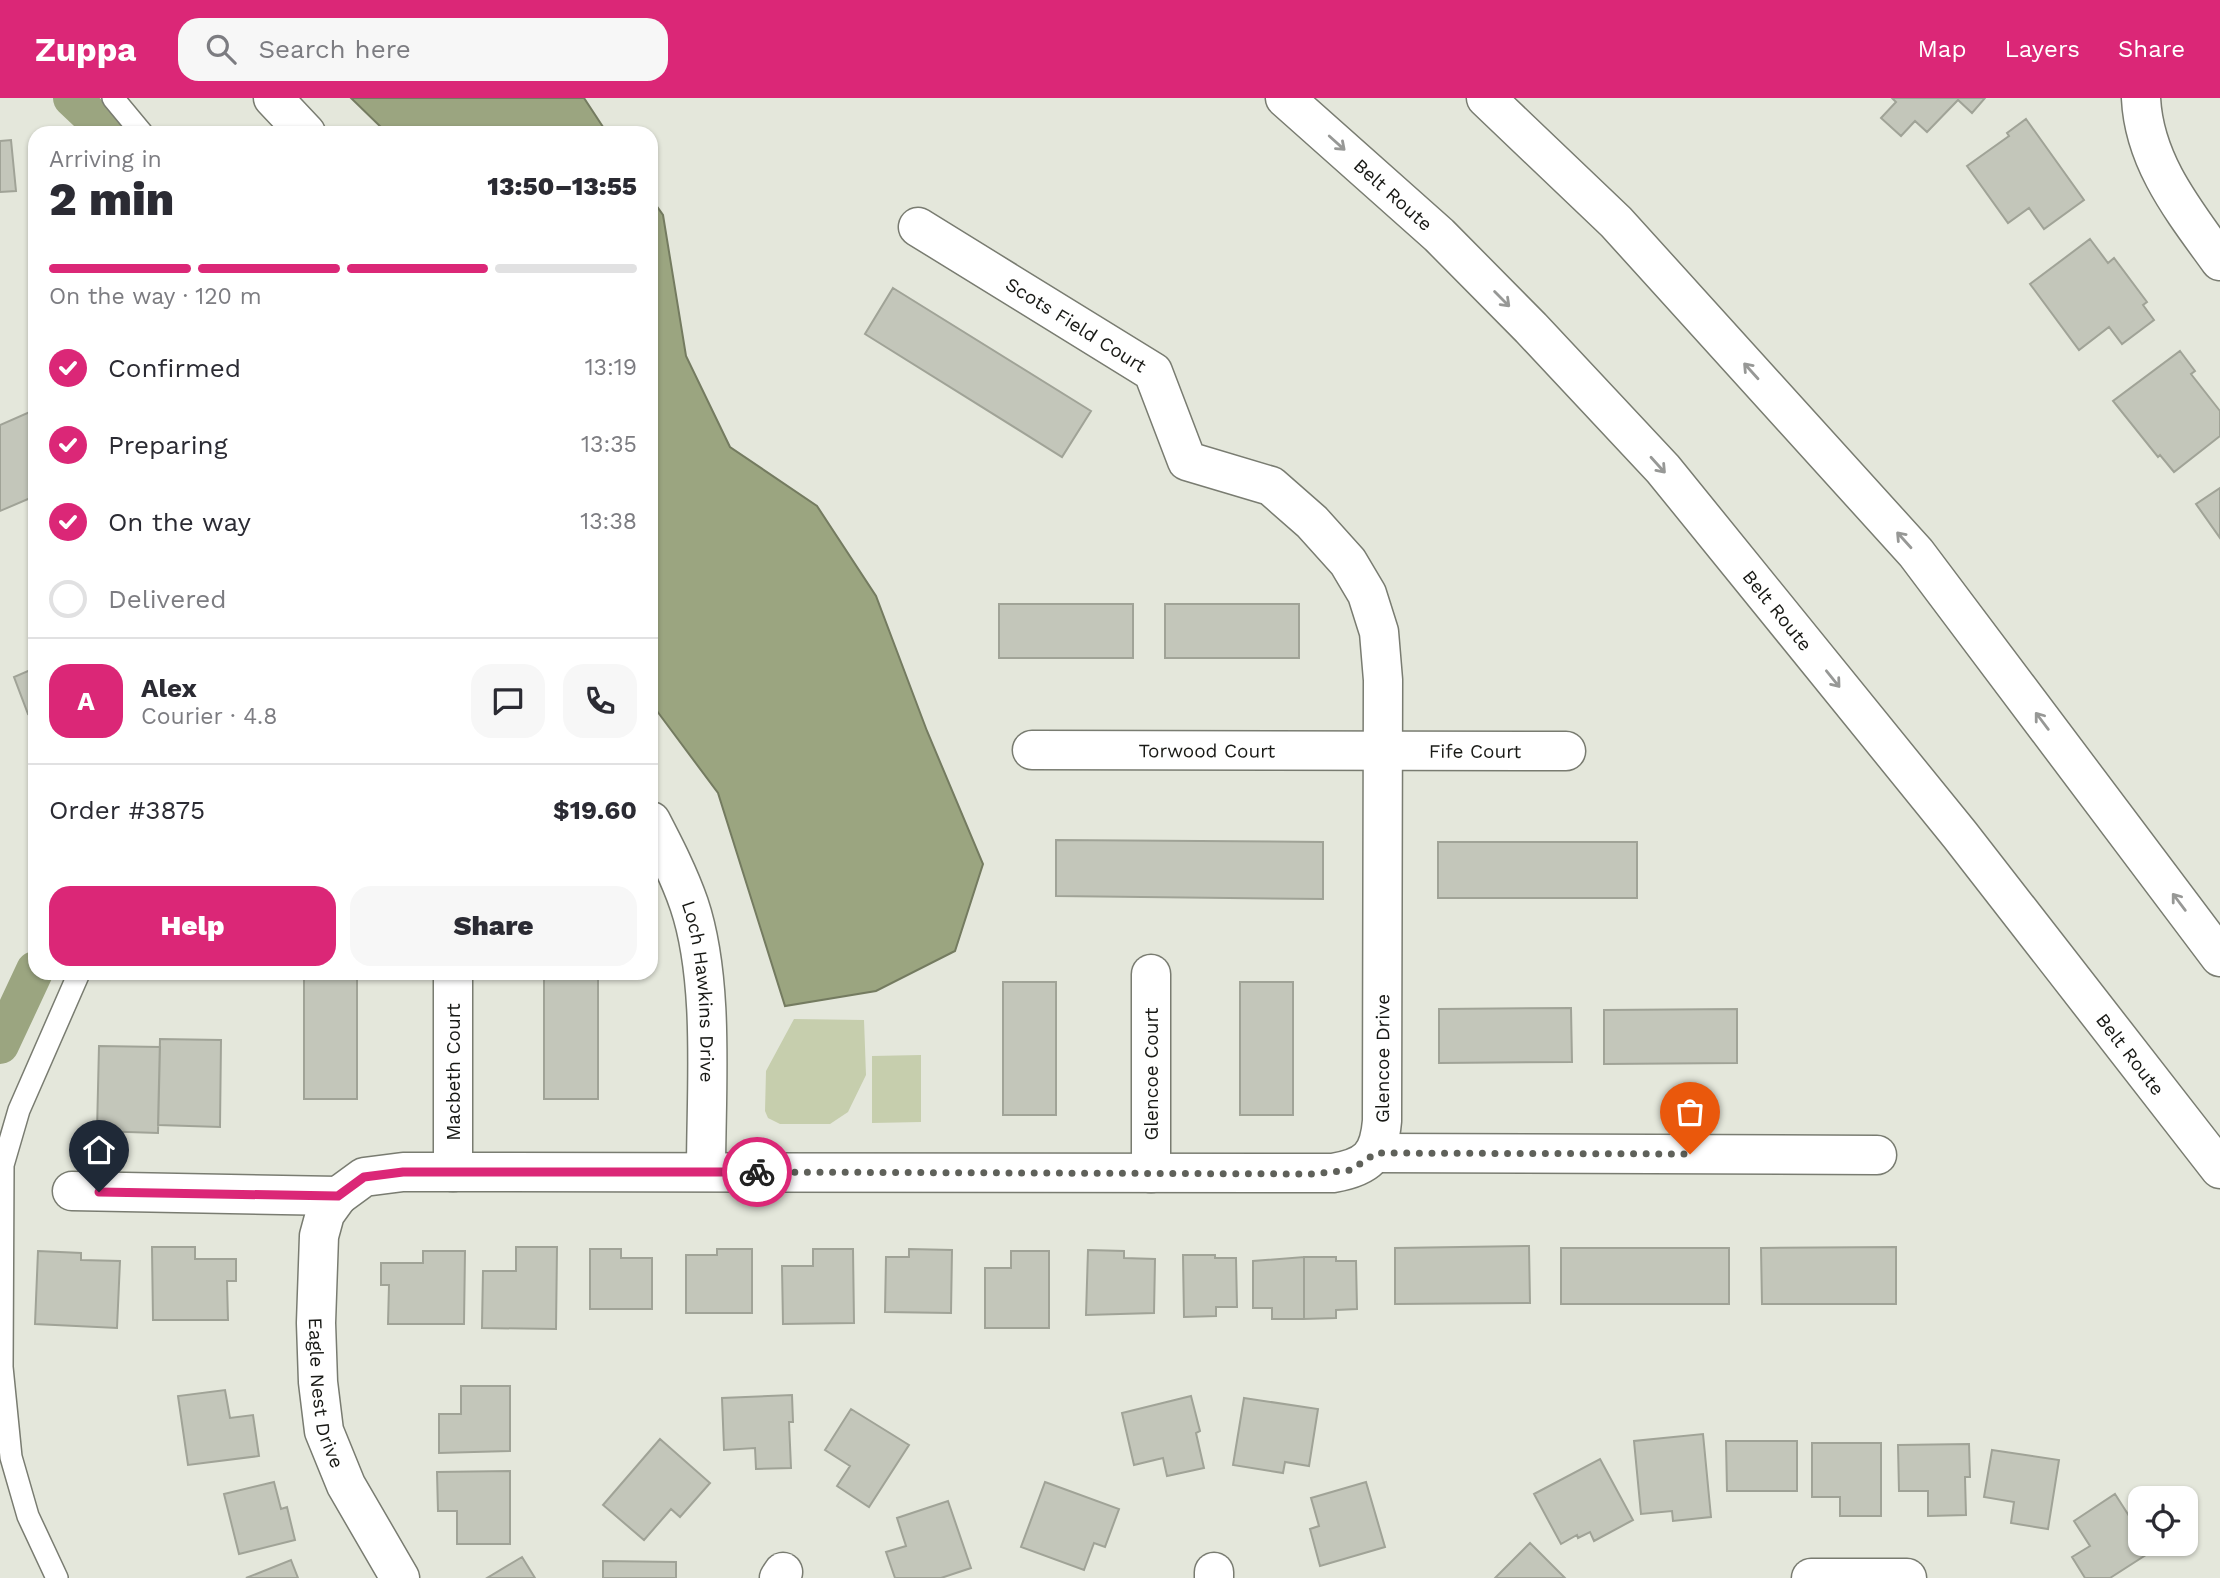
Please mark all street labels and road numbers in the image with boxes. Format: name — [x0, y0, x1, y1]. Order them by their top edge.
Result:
street label: Belt Route — [1349, 153, 1437, 235]
street label: Scots Field Court — [1001, 272, 1151, 378]
street label: Belt Route — [1738, 565, 1817, 655]
street label: Torwood Court — [1139, 739, 1275, 762]
street label: Fife Court — [1429, 739, 1521, 762]
street label: Loch Hawkins Drive — [677, 898, 719, 1083]
street label: Glencoe Drive — [1370, 994, 1394, 1123]
street label: Macbeth Court — [442, 1003, 465, 1141]
street label: Glencoe Court — [1140, 1007, 1163, 1141]
street label: Belt Route — [2091, 1008, 2170, 1100]
street label: Eagle Nest Drive — [304, 1317, 349, 1471]

